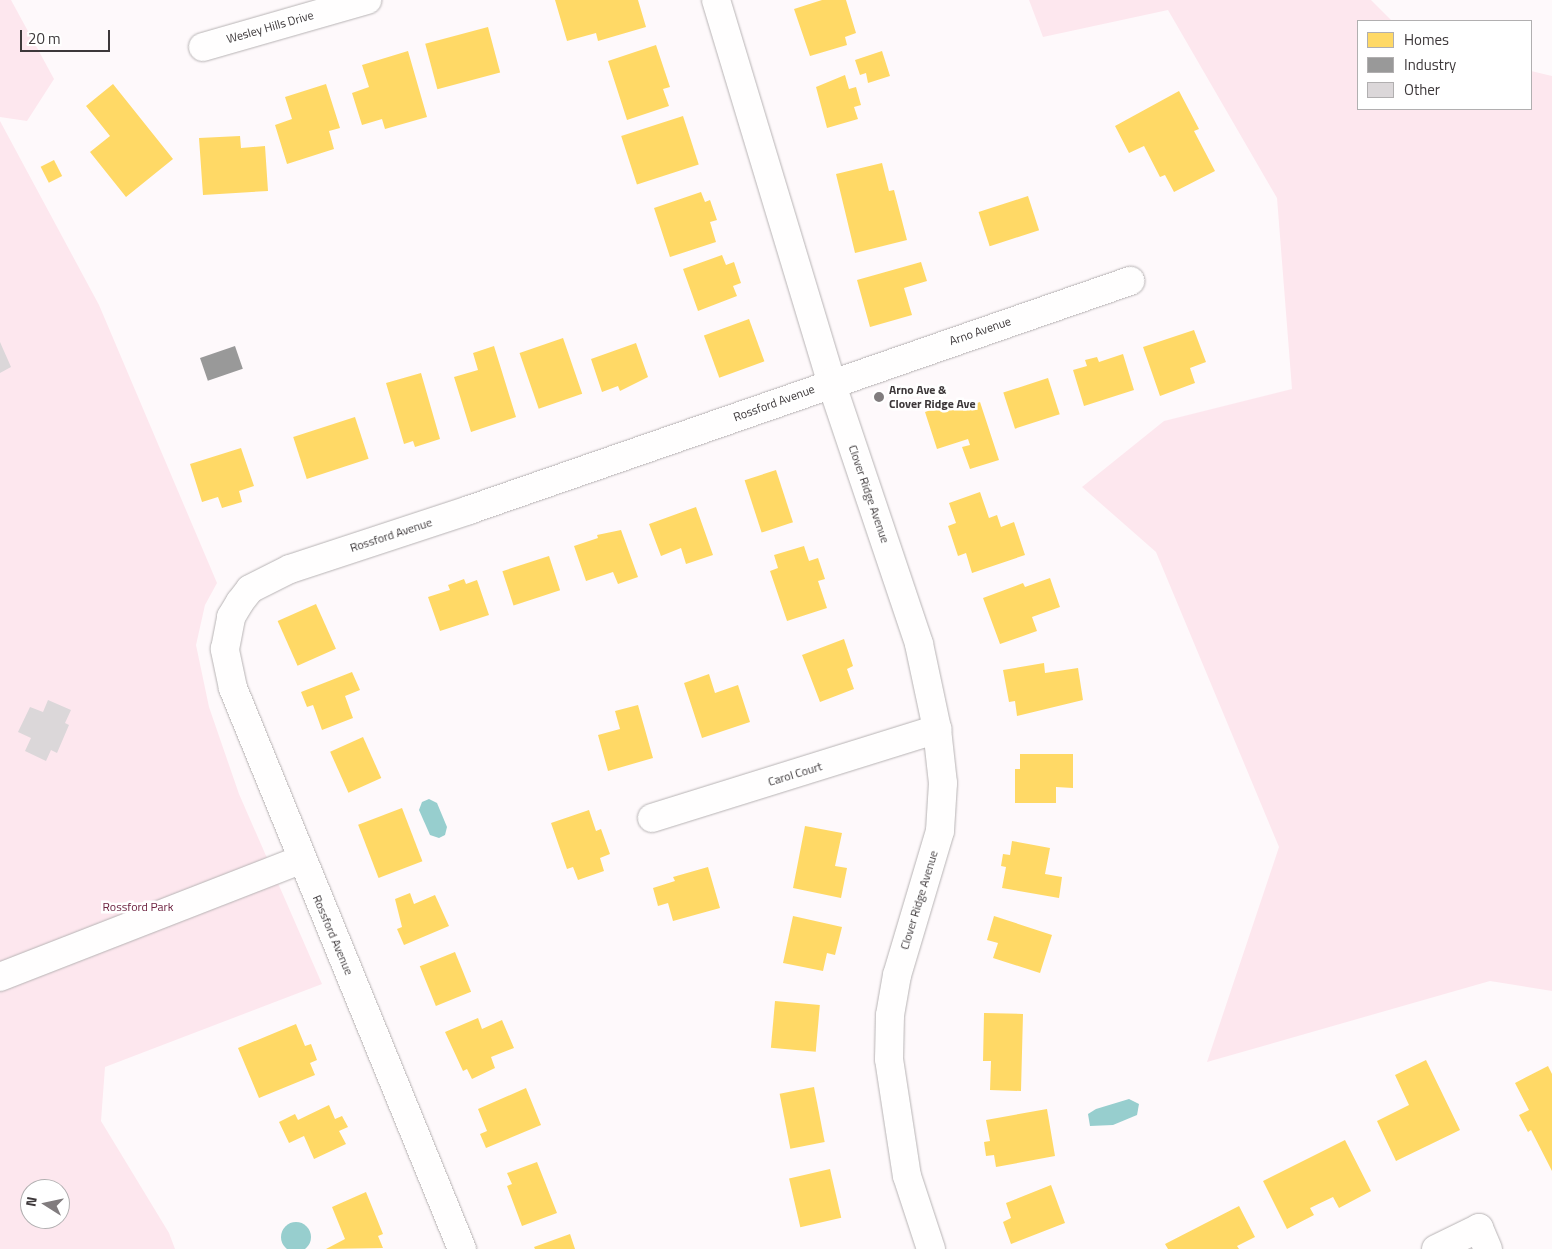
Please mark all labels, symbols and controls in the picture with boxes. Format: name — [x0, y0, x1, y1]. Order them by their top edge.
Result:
street label: Wesley Hills Drive — [225, 8, 315, 46]
scale bar — [22, 20, 112, 52]
legend — [1357, 20, 1532, 110]
text: 20 m — [28, 27, 61, 50]
text: Homes — [1404, 28, 1449, 51]
text: Industry — [1404, 53, 1456, 76]
text: Other — [1404, 78, 1440, 101]
street label: Arno Avenue — [947, 314, 1013, 348]
street label: Rossford Avenue — [731, 382, 817, 424]
place label: Arno Ave & Clover Ridge Ave — [889, 383, 976, 411]
marker: Arno Ave & Clover Ridge Ave — [873, 391, 885, 403]
street label: Clover Ridge Avenue — [845, 443, 893, 545]
street label: Rossford Avenue — [348, 515, 434, 555]
street label: Carol Court — [766, 759, 824, 789]
street label: Clover Ridge Avenue — [897, 849, 941, 951]
street label: Rossford Avenue — [310, 893, 356, 977]
park label: Rossford Park — [103, 900, 173, 914]
north arrow — [20, 1179, 70, 1229]
text: N — [20, 1195, 42, 1208]

